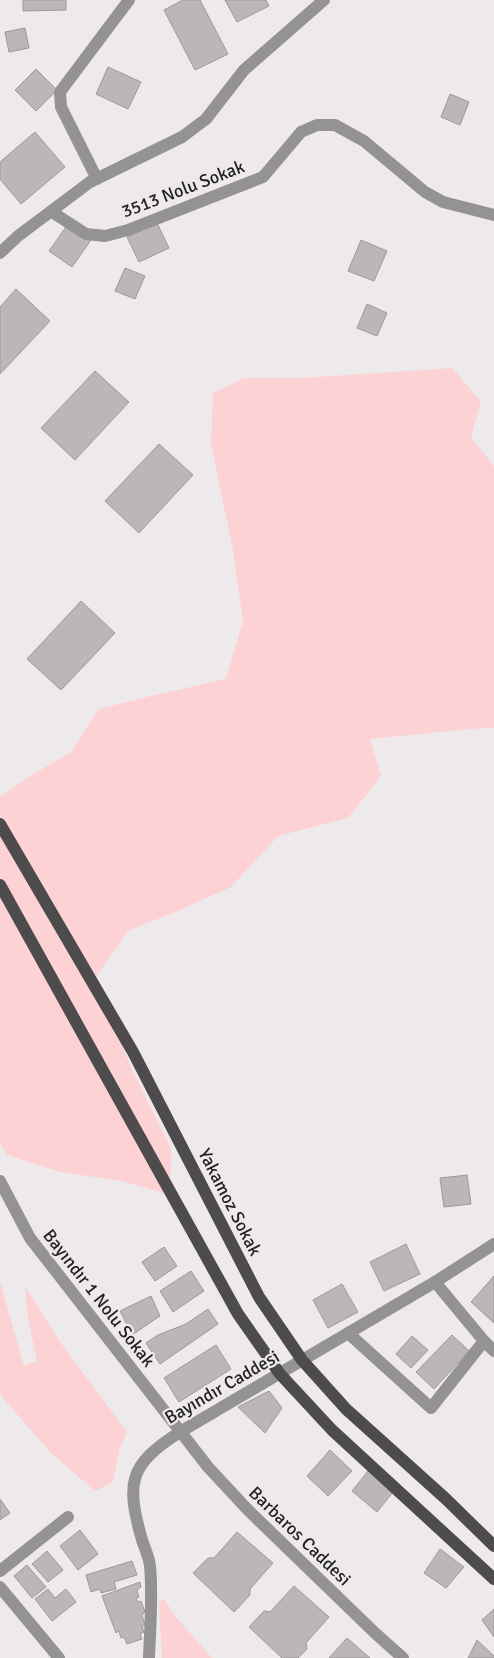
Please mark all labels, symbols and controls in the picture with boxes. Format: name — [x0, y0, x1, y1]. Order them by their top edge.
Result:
street label: 3513 Nolu Sokak — [118, 155, 248, 223]
street label: Yakamoz Sokak — [194, 1145, 266, 1259]
street label: Bayındır 1 Nolu Sokak — [38, 1225, 160, 1371]
street label: Bayındır Caddesi — [161, 1345, 283, 1429]
street label: Barbaros Caddesi — [244, 1482, 356, 1590]

